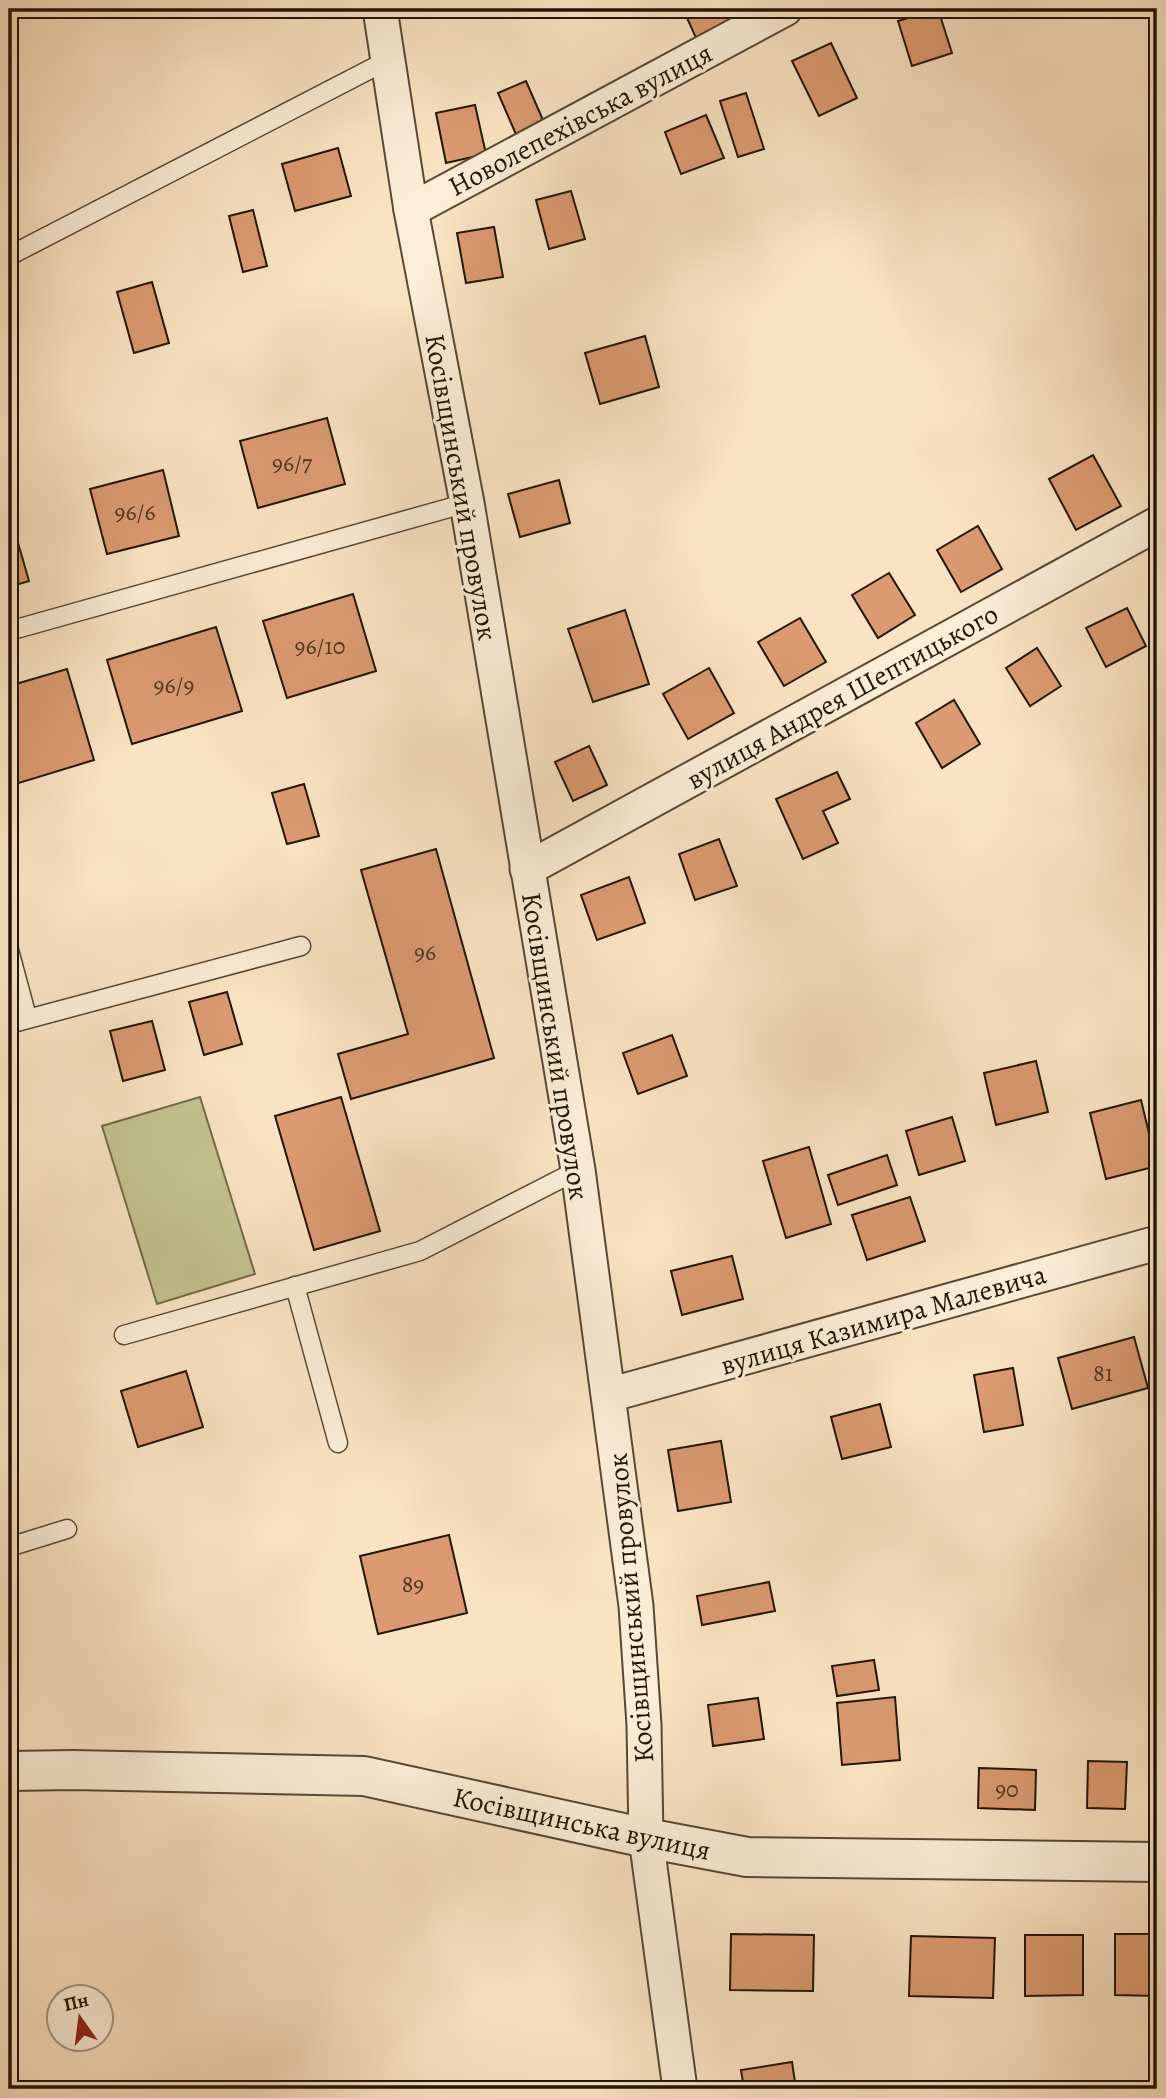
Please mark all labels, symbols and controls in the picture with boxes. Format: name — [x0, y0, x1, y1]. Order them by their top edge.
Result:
street label: Новолепехівська вулиця — [442, 34, 719, 206]
street label: Косівщинський провулок — [415, 331, 507, 644]
house number: 96/7 — [272, 447, 313, 479]
house number: 96/6 — [115, 496, 156, 528]
street label: вулиця Андрея Шептицького — [680, 595, 1005, 799]
house number: 96/10 — [295, 630, 345, 662]
house number: 96/9 — [154, 669, 194, 701]
street label: Косівщинський провулок — [512, 890, 598, 1203]
house number: 96 — [414, 936, 436, 968]
street label: вулиця Казимира Малевича — [716, 1255, 1051, 1385]
house number: 81 — [1093, 1357, 1113, 1389]
street label: Косівщинський провулок — [599, 1451, 663, 1764]
house number: 89 — [402, 1568, 424, 1600]
house number: 90 — [995, 1773, 1019, 1805]
street label: Косівщинська вулиця — [449, 1778, 714, 1870]
north arrow — [46, 1982, 116, 2052]
text: Пн — [61, 1987, 91, 2018]

